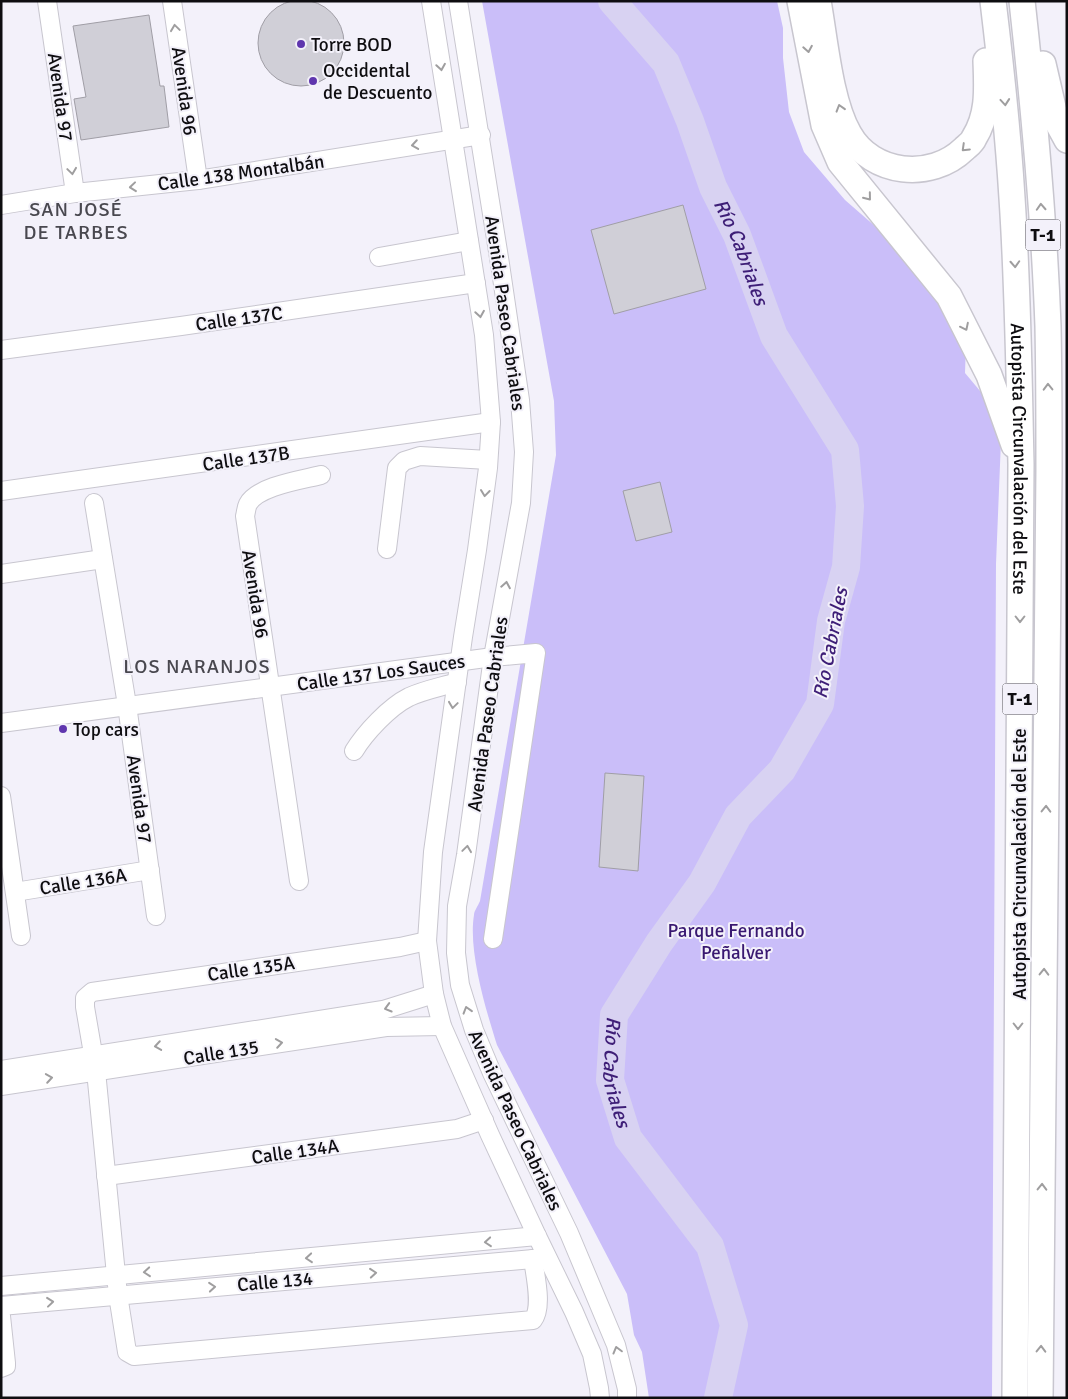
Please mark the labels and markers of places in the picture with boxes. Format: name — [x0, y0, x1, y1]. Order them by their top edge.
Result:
place label: Torre BOD — [311, 33, 392, 57]
marker: Torre BOD — [295, 38, 307, 50]
place label: Occidental de Descuento — [323, 59, 433, 105]
marker: Occidental de Descuento — [307, 75, 319, 87]
place label: Top cars — [73, 718, 139, 742]
marker: Top cars — [57, 723, 69, 735]

